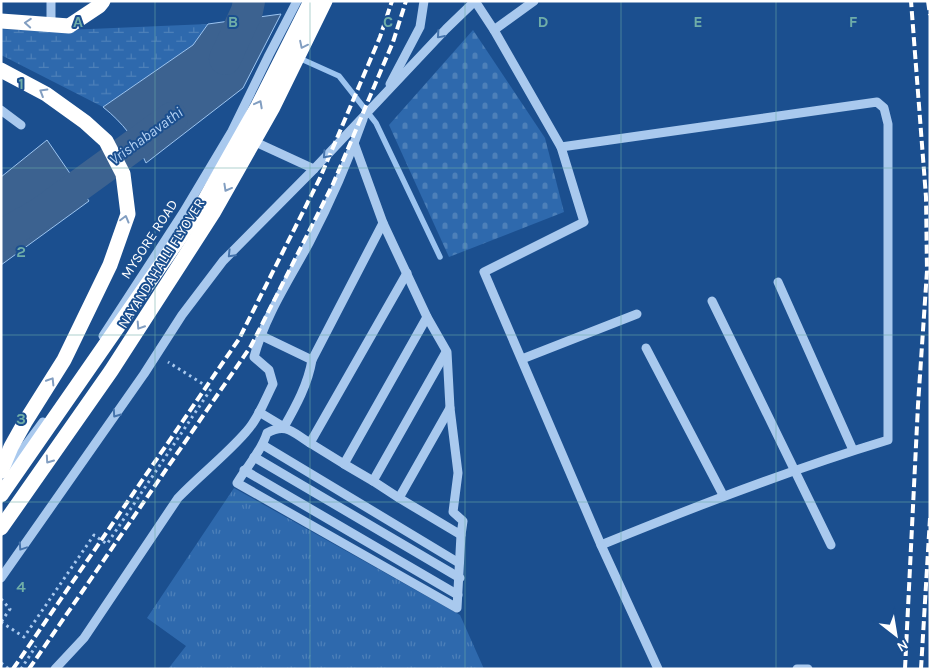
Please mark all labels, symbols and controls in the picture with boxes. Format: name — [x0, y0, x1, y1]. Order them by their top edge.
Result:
text: A — [73, 12, 83, 31]
text: B — [228, 12, 238, 31]
text: C — [383, 12, 393, 31]
text: D — [538, 12, 549, 31]
text: E — [693, 12, 703, 31]
text: F — [849, 12, 858, 31]
one-way arrow — [24, 18, 32, 29]
one-way arrow — [437, 30, 446, 39]
one-way arrow — [299, 40, 310, 49]
text: 1 — [18, 74, 24, 93]
one-way arrow — [40, 89, 49, 99]
one-way arrow — [253, 101, 263, 110]
water label: Vrishabavathi — [106, 103, 186, 169]
one-way arrow — [323, 150, 332, 159]
one-way arrow — [223, 183, 233, 192]
street label: NAYANDAHALLI FLYOVER — [114, 195, 208, 331]
street label: MYSORE ROAD — [117, 196, 181, 282]
one-way arrow — [120, 215, 130, 224]
text: 2 — [16, 242, 26, 261]
one-way arrow — [227, 248, 236, 257]
one-way arrow — [137, 320, 147, 329]
one-way arrow — [44, 377, 54, 386]
one-way arrow — [113, 408, 121, 417]
text: 3 — [16, 409, 26, 428]
one-way arrow — [46, 454, 55, 464]
one-way arrow — [19, 541, 28, 551]
text: 4 — [16, 577, 26, 596]
north arrow — [871, 610, 921, 660]
text: N — [894, 636, 911, 656]

